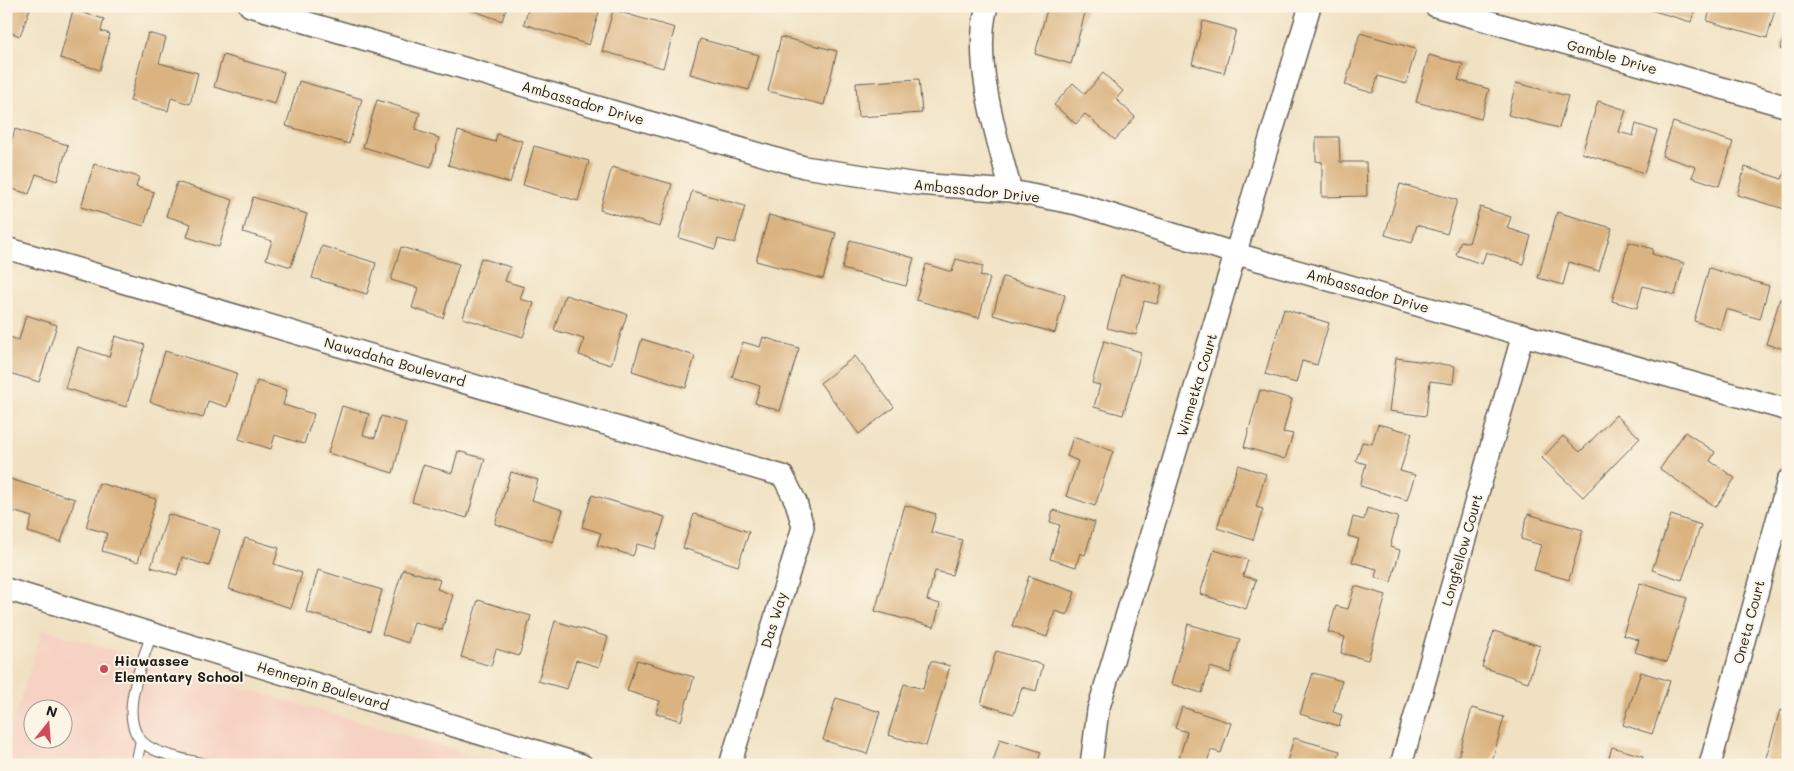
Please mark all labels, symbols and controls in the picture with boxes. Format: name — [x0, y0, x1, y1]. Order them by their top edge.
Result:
street label: Gamble Drive — [1565, 35, 1659, 78]
street label: Ambassador Drive — [520, 76, 647, 129]
street label: Ambassador Drive — [913, 174, 1041, 207]
street label: Ambassador Drive — [1305, 264, 1432, 317]
street label: Winnetka Court — [1172, 331, 1221, 439]
street label: Nawadaha Boulevard — [322, 332, 468, 391]
street label: Longfellow Court — [1436, 492, 1487, 608]
street label: Oneta Court — [1728, 578, 1769, 666]
street label: Das Way — [756, 589, 791, 650]
place label: Hiawassee Elementary School — [114, 651, 243, 686]
street label: Hennepin Boulevard — [255, 656, 391, 715]
marker: Hiawassee Elementary School — [98, 663, 110, 675]
north arrow — [22, 698, 72, 748]
text: N — [44, 700, 60, 722]

